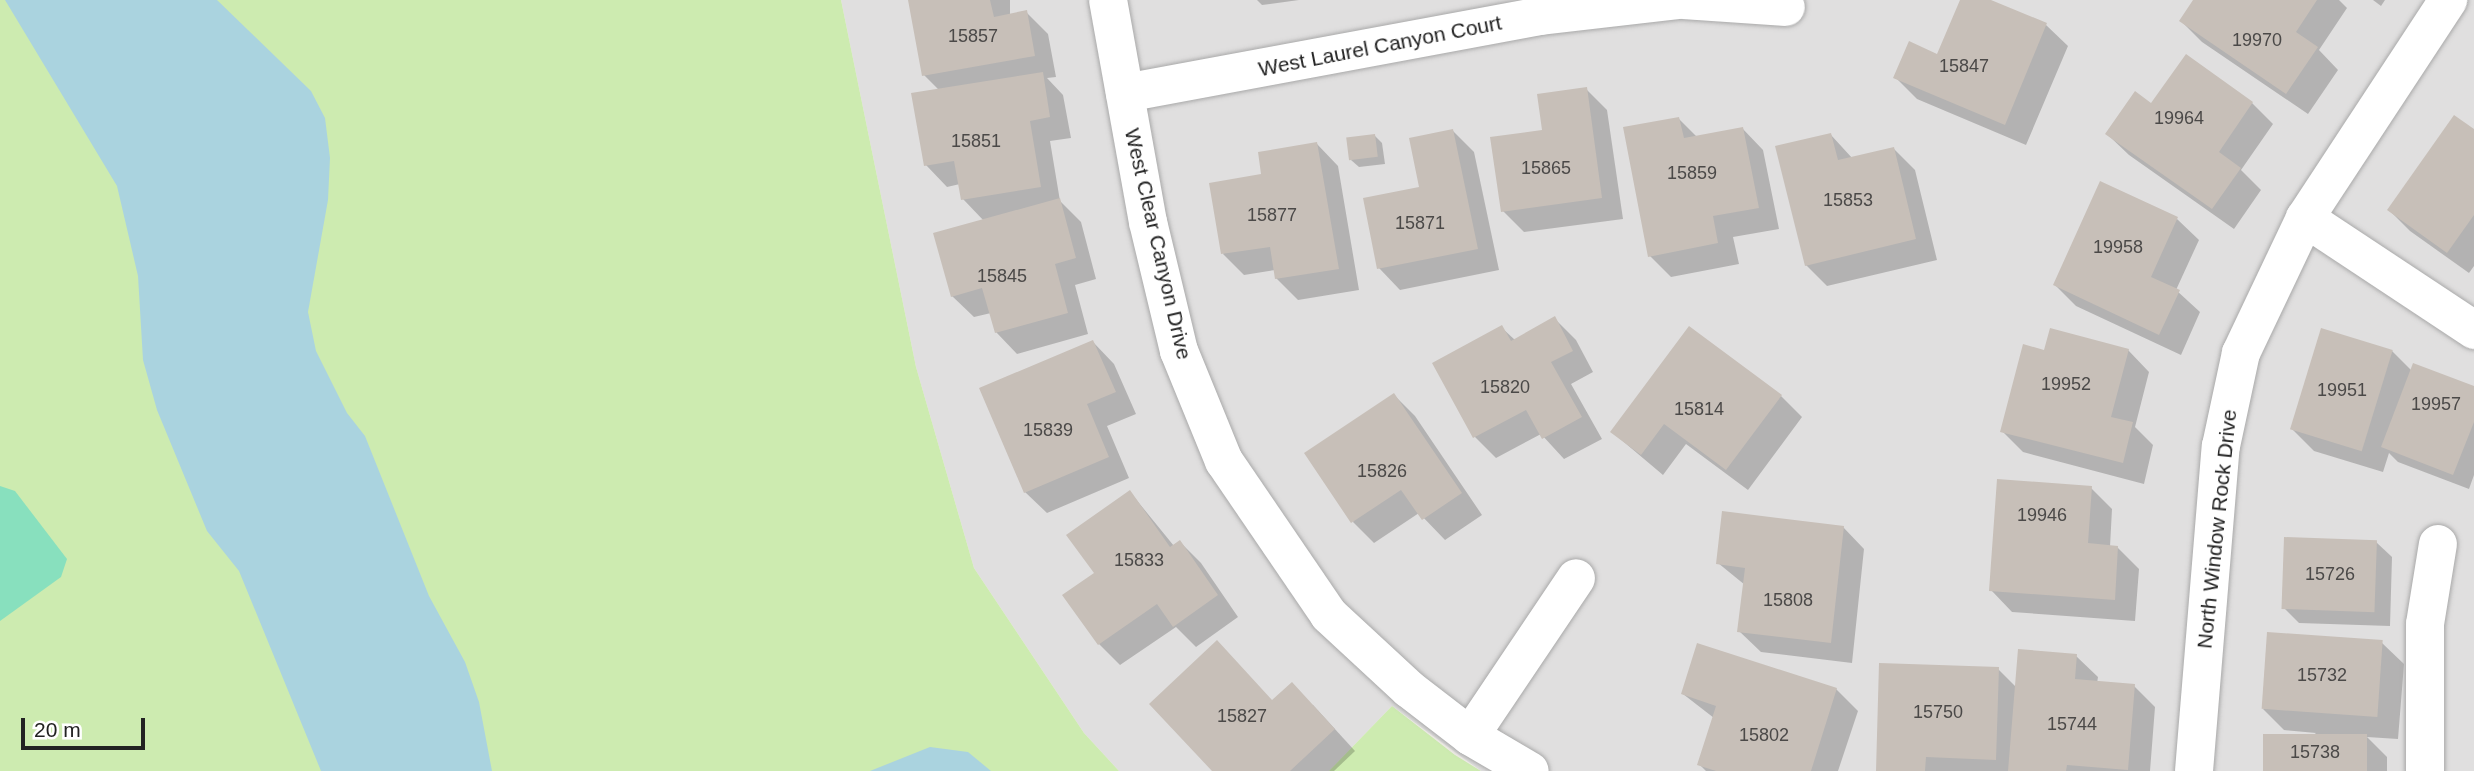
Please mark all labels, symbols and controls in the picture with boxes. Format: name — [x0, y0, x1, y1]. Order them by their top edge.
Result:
street label: West Laurel Canyon Court — [1256, 10, 1504, 82]
house number: 15857 — [948, 25, 998, 47]
house number: 19970 — [2232, 29, 2282, 51]
house number: 15847 — [1939, 55, 1989, 77]
house number: 19964 — [2154, 107, 2204, 129]
street label: West Clear Canyon Drive — [1119, 126, 1197, 362]
house number: 15851 — [951, 130, 1001, 152]
house number: 15865 — [1521, 157, 1571, 179]
house number: 15859 — [1667, 162, 1717, 184]
house number: 15853 — [1823, 189, 1873, 211]
house number: 15877 — [1247, 204, 1297, 226]
house number: 15871 — [1395, 212, 1445, 234]
house number: 19958 — [2093, 236, 2143, 258]
house number: 15845 — [977, 265, 1027, 287]
house number: 19952 — [2041, 373, 2091, 395]
house number: 15820 — [1480, 376, 1530, 398]
house number: 19951 — [2317, 379, 2367, 401]
house number: 19957 — [2411, 393, 2461, 415]
house number: 15814 — [1674, 398, 1724, 420]
street label: North Window Rock Drive — [2192, 408, 2242, 650]
house number: 15839 — [1023, 419, 1073, 441]
house number: 15826 — [1357, 460, 1407, 482]
house number: 19946 — [2017, 504, 2067, 526]
house number: 15833 — [1114, 549, 1164, 571]
house number: 15726 — [2305, 563, 2355, 585]
house number: 15808 — [1763, 589, 1813, 611]
house number: 15732 — [2297, 664, 2347, 686]
house number: 15750 — [1913, 701, 1963, 723]
scale bar — [24, 704, 149, 748]
house number: 15827 — [1217, 705, 1267, 727]
house number: 15744 — [2047, 713, 2097, 735]
text: 20 m — [34, 718, 81, 741]
house number: 15802 — [1739, 724, 1789, 746]
house number: 15738 — [2290, 741, 2340, 763]

